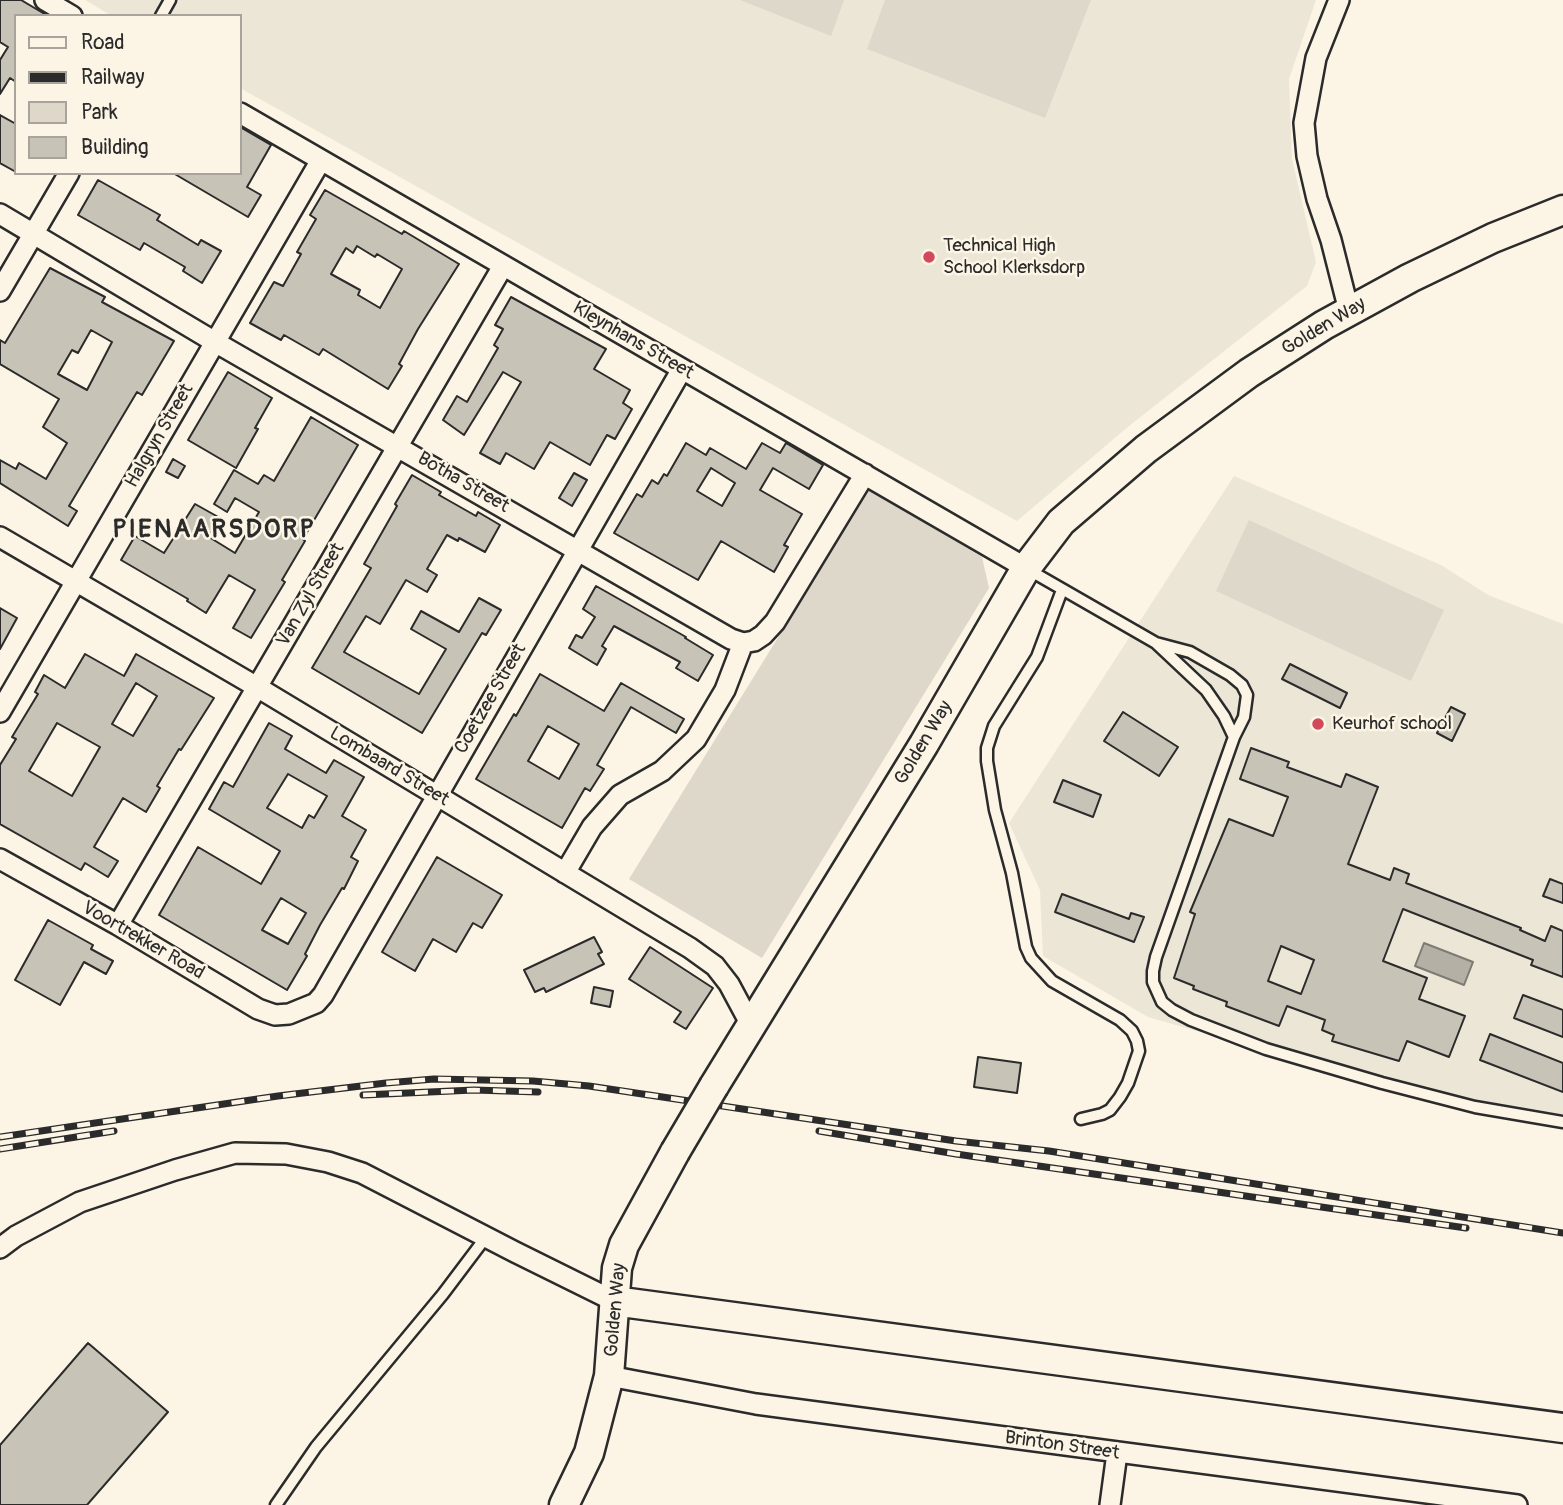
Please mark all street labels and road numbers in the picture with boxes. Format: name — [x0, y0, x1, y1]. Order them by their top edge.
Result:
street label: Golden Way — [1278, 293, 1370, 361]
street label: Kleynhans Street — [568, 297, 698, 385]
street label: Halgryn Street — [121, 380, 199, 492]
street label: Botha Street — [413, 448, 513, 518]
street label: Van Zyl Street — [272, 539, 350, 651]
street label: Coetzee Street — [450, 640, 532, 758]
street label: Golden Way — [890, 697, 958, 789]
street label: Lombaard Street — [325, 722, 453, 812]
street label: Voortrekker Road — [78, 897, 208, 985]
street label: Golden Way — [601, 1262, 631, 1358]
street label: Brinton Street — [1003, 1427, 1121, 1465]

